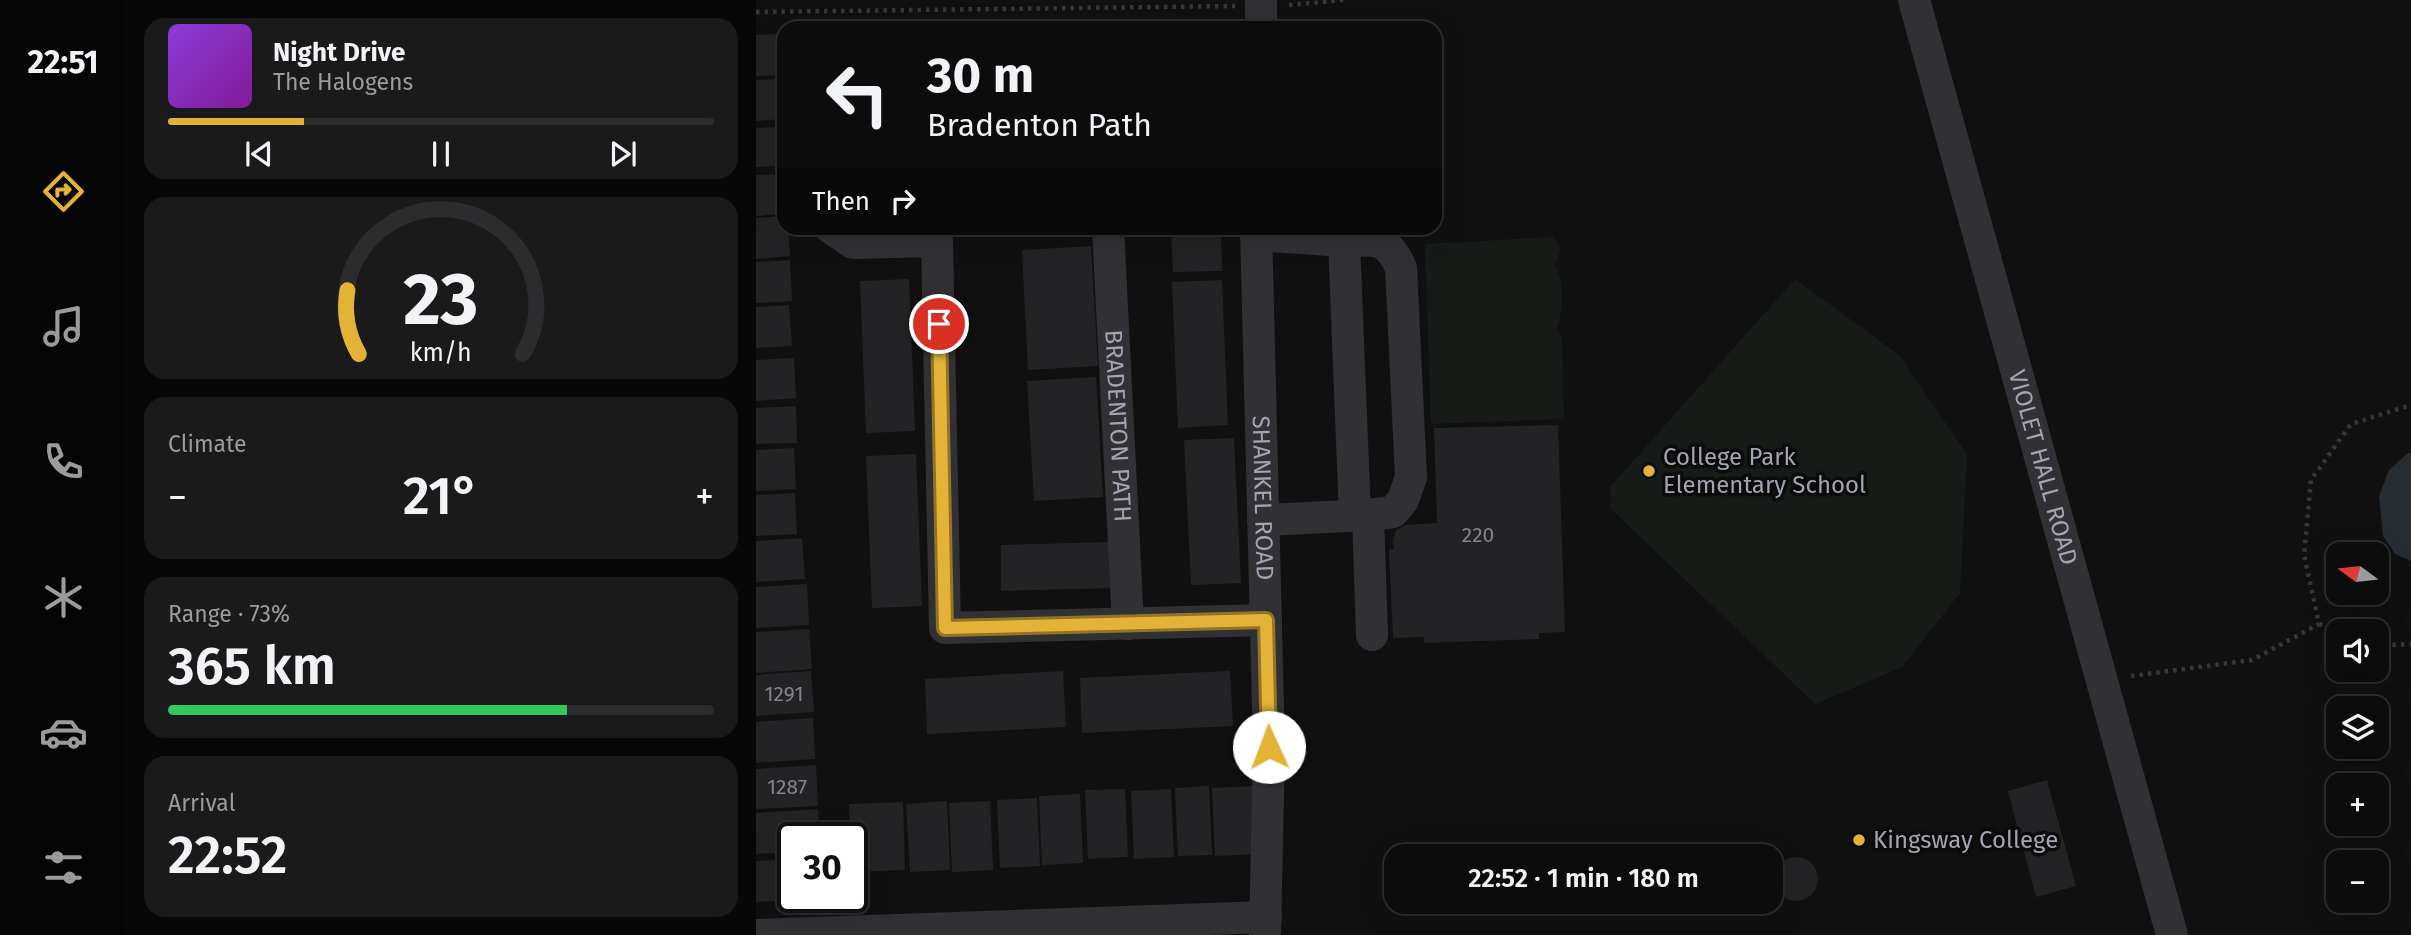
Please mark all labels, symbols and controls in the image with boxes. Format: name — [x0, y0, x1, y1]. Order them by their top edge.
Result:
text: Night Drive — [273, 37, 405, 68]
text: 22:51 — [27, 43, 99, 81]
text: 30 m — [927, 46, 1034, 105]
icon: left — [812, 49, 903, 140]
text: The Halogens — [273, 68, 413, 96]
text: Bradenton Path — [927, 106, 1152, 144]
icon: previous — [240, 135, 278, 173]
icon: pause — [422, 135, 460, 173]
icon: next — [604, 135, 642, 173]
icon: directions — [39, 167, 88, 216]
icon: right — [884, 182, 922, 220]
text: Then — [812, 186, 870, 217]
text: 23 — [403, 257, 479, 344]
pin — [909, 294, 969, 354]
icon: music — [39, 302, 88, 351]
icon: arrive — [920, 305, 958, 343]
street label: BRADENTON PATH — [1099, 329, 1137, 523]
text: km/h — [410, 338, 472, 368]
street label: VIOLET HALL ROAD — [2003, 367, 2083, 568]
street label: SHANKEL ROAD — [1247, 415, 1279, 581]
text: Climate — [168, 430, 247, 458]
icon: phone — [39, 437, 88, 486]
place label: College Park Elementary School — [1663, 443, 1866, 499]
marker: College Park Elementary School — [1641, 463, 1657, 479]
text: 21° — [403, 465, 479, 528]
text: − — [168, 474, 187, 520]
text: + — [695, 474, 714, 520]
house number: 220 — [1462, 522, 1494, 548]
north arrow — [2326, 542, 2389, 606]
map controls — [2326, 542, 2389, 913]
icon: climate — [39, 573, 88, 622]
text: Range · 73% — [168, 600, 290, 628]
button: sound — [2326, 619, 2389, 682]
text: 365 km — [168, 635, 336, 698]
house number: 1291 — [765, 681, 803, 707]
button: layers — [2326, 696, 2389, 759]
icon: car — [39, 708, 88, 757]
position arrow — [1232, 710, 1306, 784]
button: + — [2326, 773, 2389, 836]
house number: 1287 — [767, 774, 807, 800]
text: Arrival — [168, 789, 235, 817]
speed limit sign: 30 — [777, 822, 868, 913]
text: 22:52 — [168, 824, 287, 887]
place label: Kingsway College — [1873, 826, 2058, 854]
marker: Kingsway College — [1851, 832, 1867, 848]
icon: filters — [39, 843, 88, 892]
button: − — [2326, 850, 2389, 913]
text: 22:52 · 1 min · 180 m — [1468, 863, 1699, 894]

